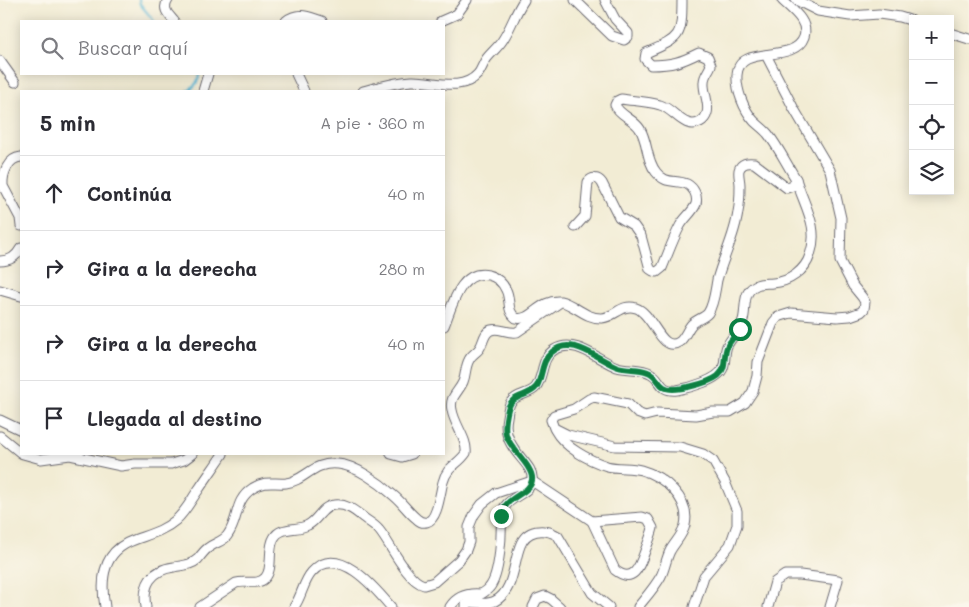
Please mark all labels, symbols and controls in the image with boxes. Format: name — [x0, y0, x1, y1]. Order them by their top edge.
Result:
map controls — [909, 15, 954, 195]
button: + — [909, 15, 954, 60]
search box — [20, 20, 445, 75]
icon: search — [38, 34, 66, 62]
text: Buscar aquí — [78, 35, 188, 60]
button: − — [909, 60, 954, 105]
button: locate — [909, 105, 954, 150]
text: 5 min — [40, 109, 96, 136]
text: A pie · 360 m — [320, 112, 425, 133]
button: layers — [909, 150, 954, 195]
icon: ahead — [40, 179, 68, 207]
text: Continúa — [87, 181, 172, 206]
text: 40 m — [388, 183, 425, 204]
icon: right — [40, 254, 68, 282]
text: Gira a la derecha — [87, 256, 257, 281]
text: 280 m — [379, 258, 425, 279]
route start — [729, 318, 752, 341]
icon: right — [40, 329, 68, 357]
text: Gira a la derecha — [87, 331, 257, 356]
text: 40 m — [388, 333, 425, 354]
icon: arrive — [40, 404, 68, 432]
text: Llegada al destino — [87, 406, 262, 431]
route end — [490, 505, 513, 528]

